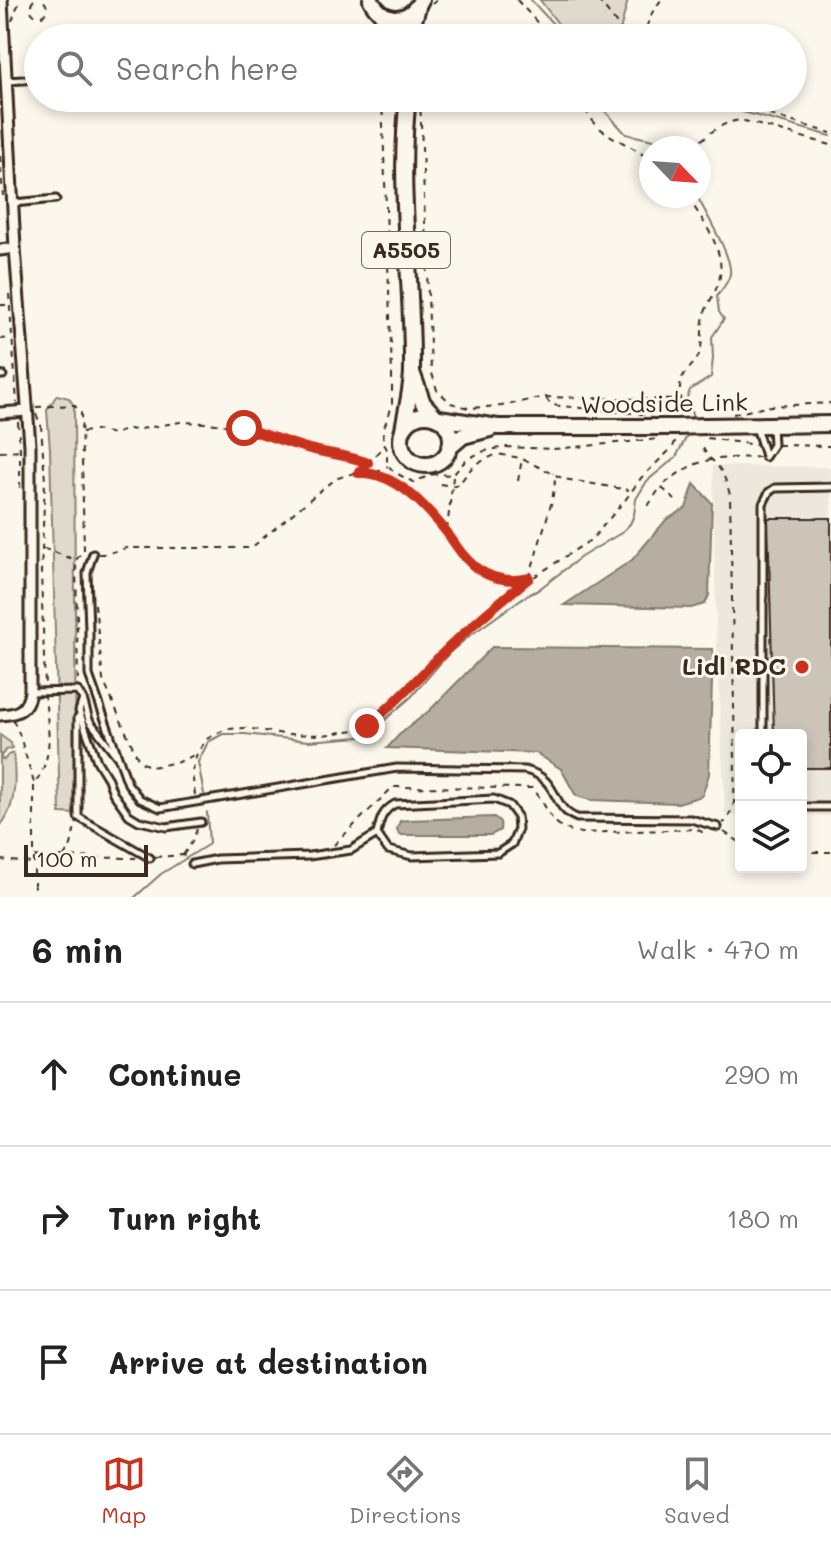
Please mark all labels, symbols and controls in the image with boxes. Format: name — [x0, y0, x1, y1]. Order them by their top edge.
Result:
search box — [24, 24, 807, 112]
icon: search — [52, 46, 96, 90]
text: Search here — [116, 48, 299, 88]
north arrow — [639, 136, 711, 208]
road number: A5505 — [362, 232, 450, 268]
street label: Woodside Link — [580, 386, 748, 419]
route start — [226, 410, 262, 446]
place label: Lidl RDC — [682, 650, 786, 681]
marker: Lidl RDC — [793, 658, 811, 676]
route end — [349, 708, 385, 744]
map controls — [735, 729, 807, 873]
button: locate — [735, 729, 807, 801]
button: layers — [735, 801, 807, 873]
scale bar — [24, 841, 148, 877]
text: 100 m — [36, 844, 98, 873]
text: 6 min — [32, 927, 123, 972]
text: Walk · 470 m — [637, 932, 799, 966]
icon: ahead — [32, 1052, 76, 1096]
text: Continue — [108, 1054, 241, 1094]
text: 290 m — [724, 1057, 799, 1091]
icon: right — [32, 1196, 76, 1240]
text: Turn right — [108, 1198, 261, 1238]
text: 180 m — [727, 1201, 799, 1235]
icon: arrive — [32, 1340, 76, 1384]
text: Arrive at destination — [108, 1342, 428, 1382]
tab: Map — [102, 1452, 146, 1529]
tab: Directions — [349, 1452, 461, 1529]
tab: Saved — [664, 1452, 729, 1529]

